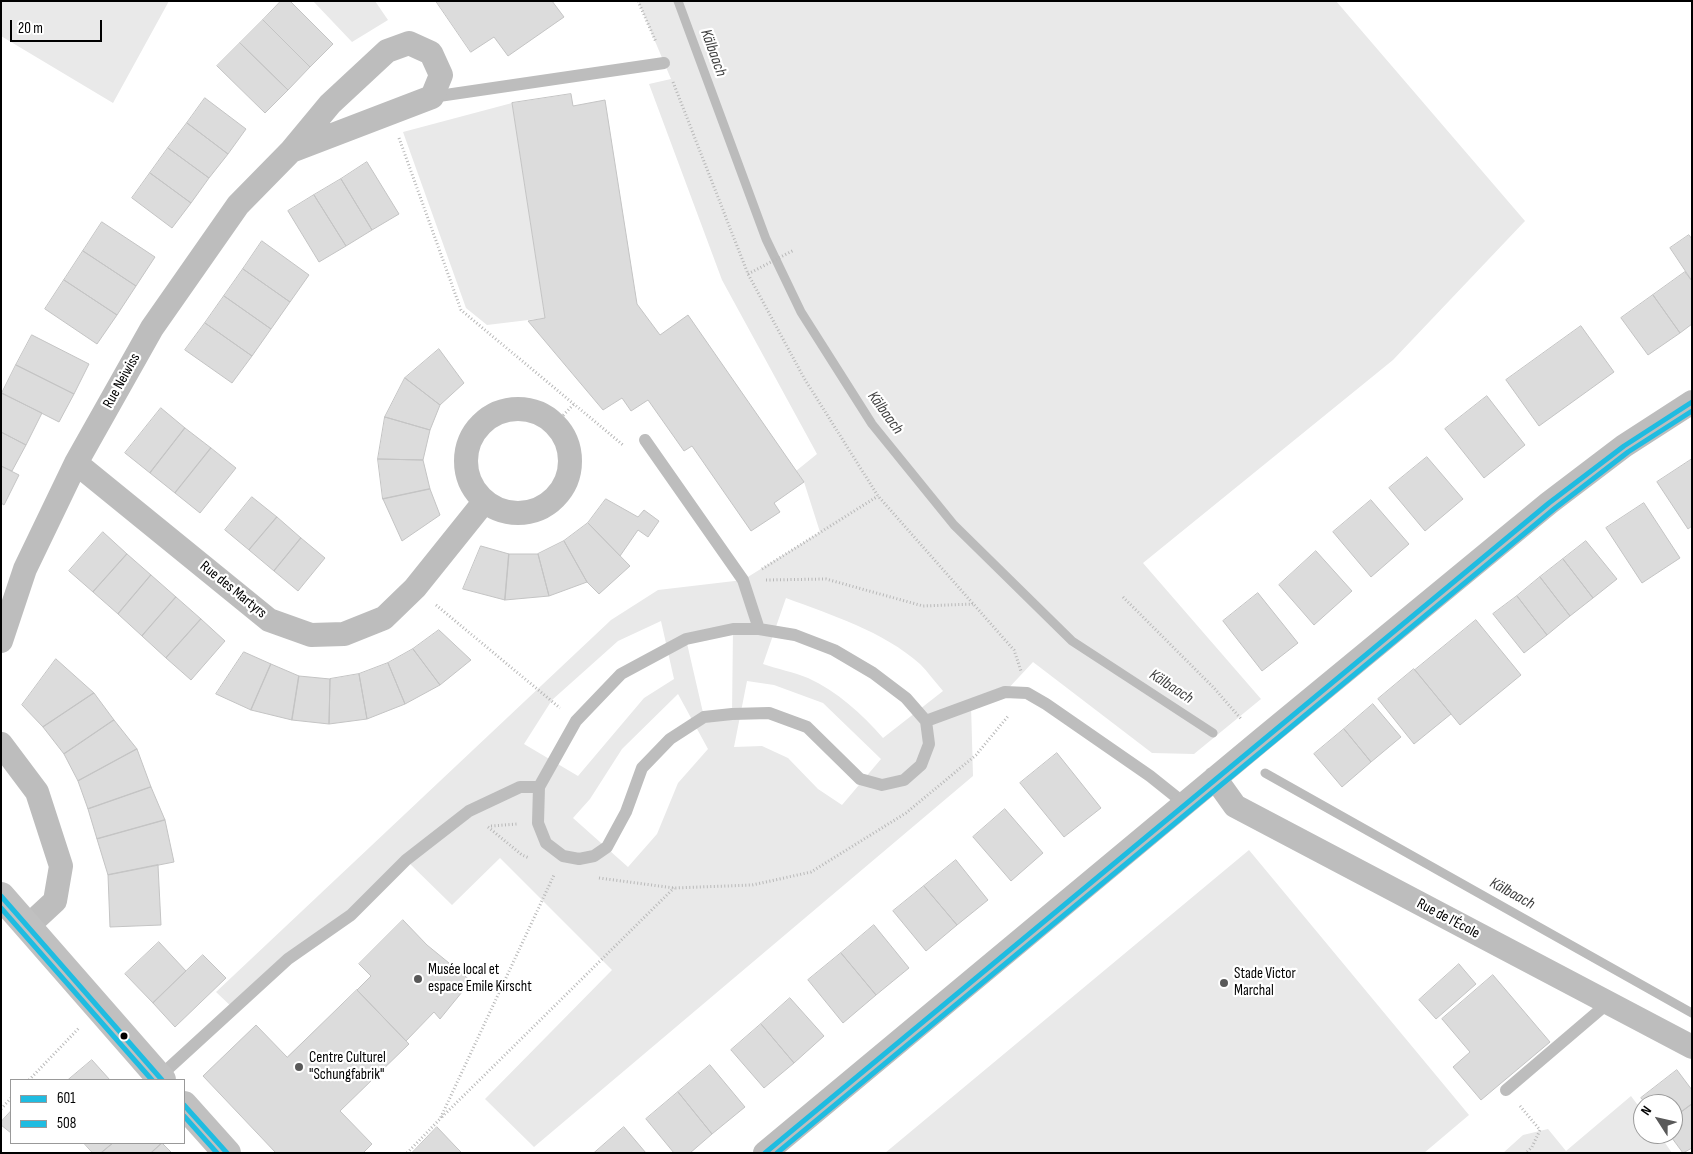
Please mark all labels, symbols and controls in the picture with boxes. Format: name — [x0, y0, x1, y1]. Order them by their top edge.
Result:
scale bar — [12, 10, 105, 42]
text: 20 m — [18, 19, 43, 38]
water label: Kälbaach — [696, 27, 730, 79]
street label: Rue Neiwiss — [100, 350, 144, 412]
water label: Kälbaach — [863, 388, 907, 438]
street label: Rue des Martyrs — [196, 558, 270, 622]
water label: Kälbaach — [1145, 666, 1197, 708]
water label: Kälbaach — [1486, 874, 1538, 914]
street label: Rue de l'École — [1414, 895, 1482, 943]
place label: Musée local et espace Emile Kirscht — [428, 961, 532, 996]
place label: Stade Victor Marchal — [1234, 965, 1296, 1000]
marker: Musée local et espace Emile Kirscht — [412, 973, 424, 985]
marker: Stade Victor Marchal — [1218, 977, 1230, 989]
unlabelled marker — [119, 1031, 129, 1041]
place label: Centre Culturel "Schungfabrik" — [309, 1049, 386, 1084]
marker: Centre Culturel "Schungfabrik" — [293, 1061, 305, 1073]
legend — [10, 1079, 185, 1144]
text: 601 — [57, 1089, 76, 1108]
north arrow — [1633, 1094, 1683, 1144]
text: N — [1637, 1103, 1655, 1119]
text: 508 — [57, 1114, 76, 1133]

